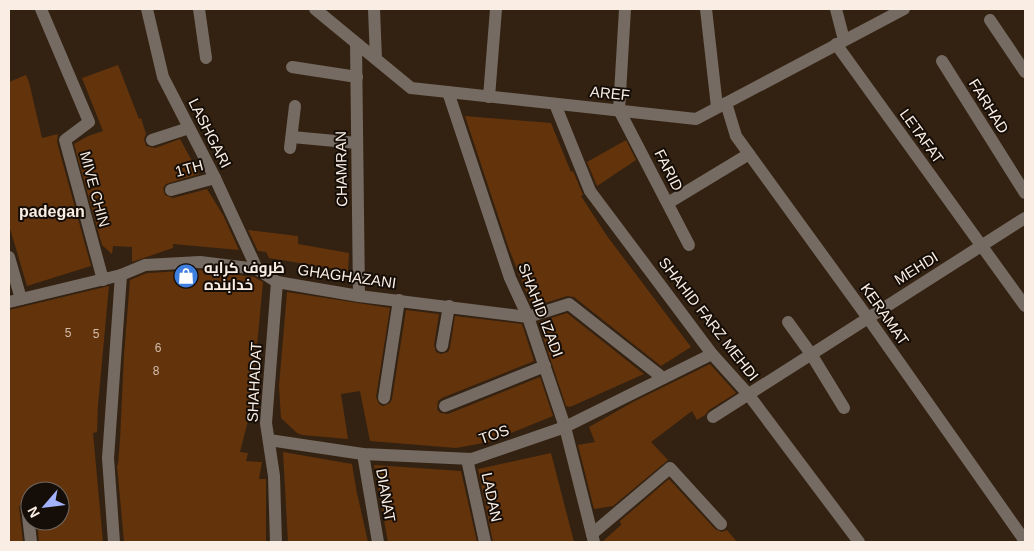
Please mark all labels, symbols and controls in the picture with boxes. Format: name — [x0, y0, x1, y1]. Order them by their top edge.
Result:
street label: FARHAD — [966, 76, 1012, 136]
street label: AREF — [589, 82, 631, 104]
street label: LASHGARI — [185, 95, 235, 171]
street label: LETAFAT — [897, 106, 947, 166]
street label: CHAMRAN — [332, 131, 350, 207]
street label: FARID — [651, 146, 687, 194]
street label: MIVE CHIN — [77, 149, 113, 229]
street label: 1TH — [173, 156, 205, 180]
district label: padegan — [19, 203, 85, 220]
street label: MEHDI — [891, 248, 941, 288]
street label: SHAHID FARZ MEHDI — [656, 254, 762, 384]
place label: ظروف کرایه خدابنده — [204, 259, 285, 293]
street label: GHAGHAZANI — [297, 261, 397, 291]
street label: SHAHID IZADI — [515, 261, 567, 359]
shop icon: ظروف کرایه خدابنده — [173, 263, 199, 289]
street label: KERAMAT — [858, 280, 912, 348]
house number: 5 — [65, 326, 72, 340]
house number: 5 — [93, 327, 100, 341]
house number: 6 — [155, 341, 162, 355]
street label: SHAHADAT — [243, 341, 265, 423]
house number: 8 — [153, 364, 160, 378]
street label: TOS — [477, 421, 511, 447]
street label: DIANAT — [373, 467, 399, 523]
street label: LADAN — [478, 471, 506, 523]
north arrow — [20, 481, 70, 531]
text: N — [24, 504, 43, 520]

